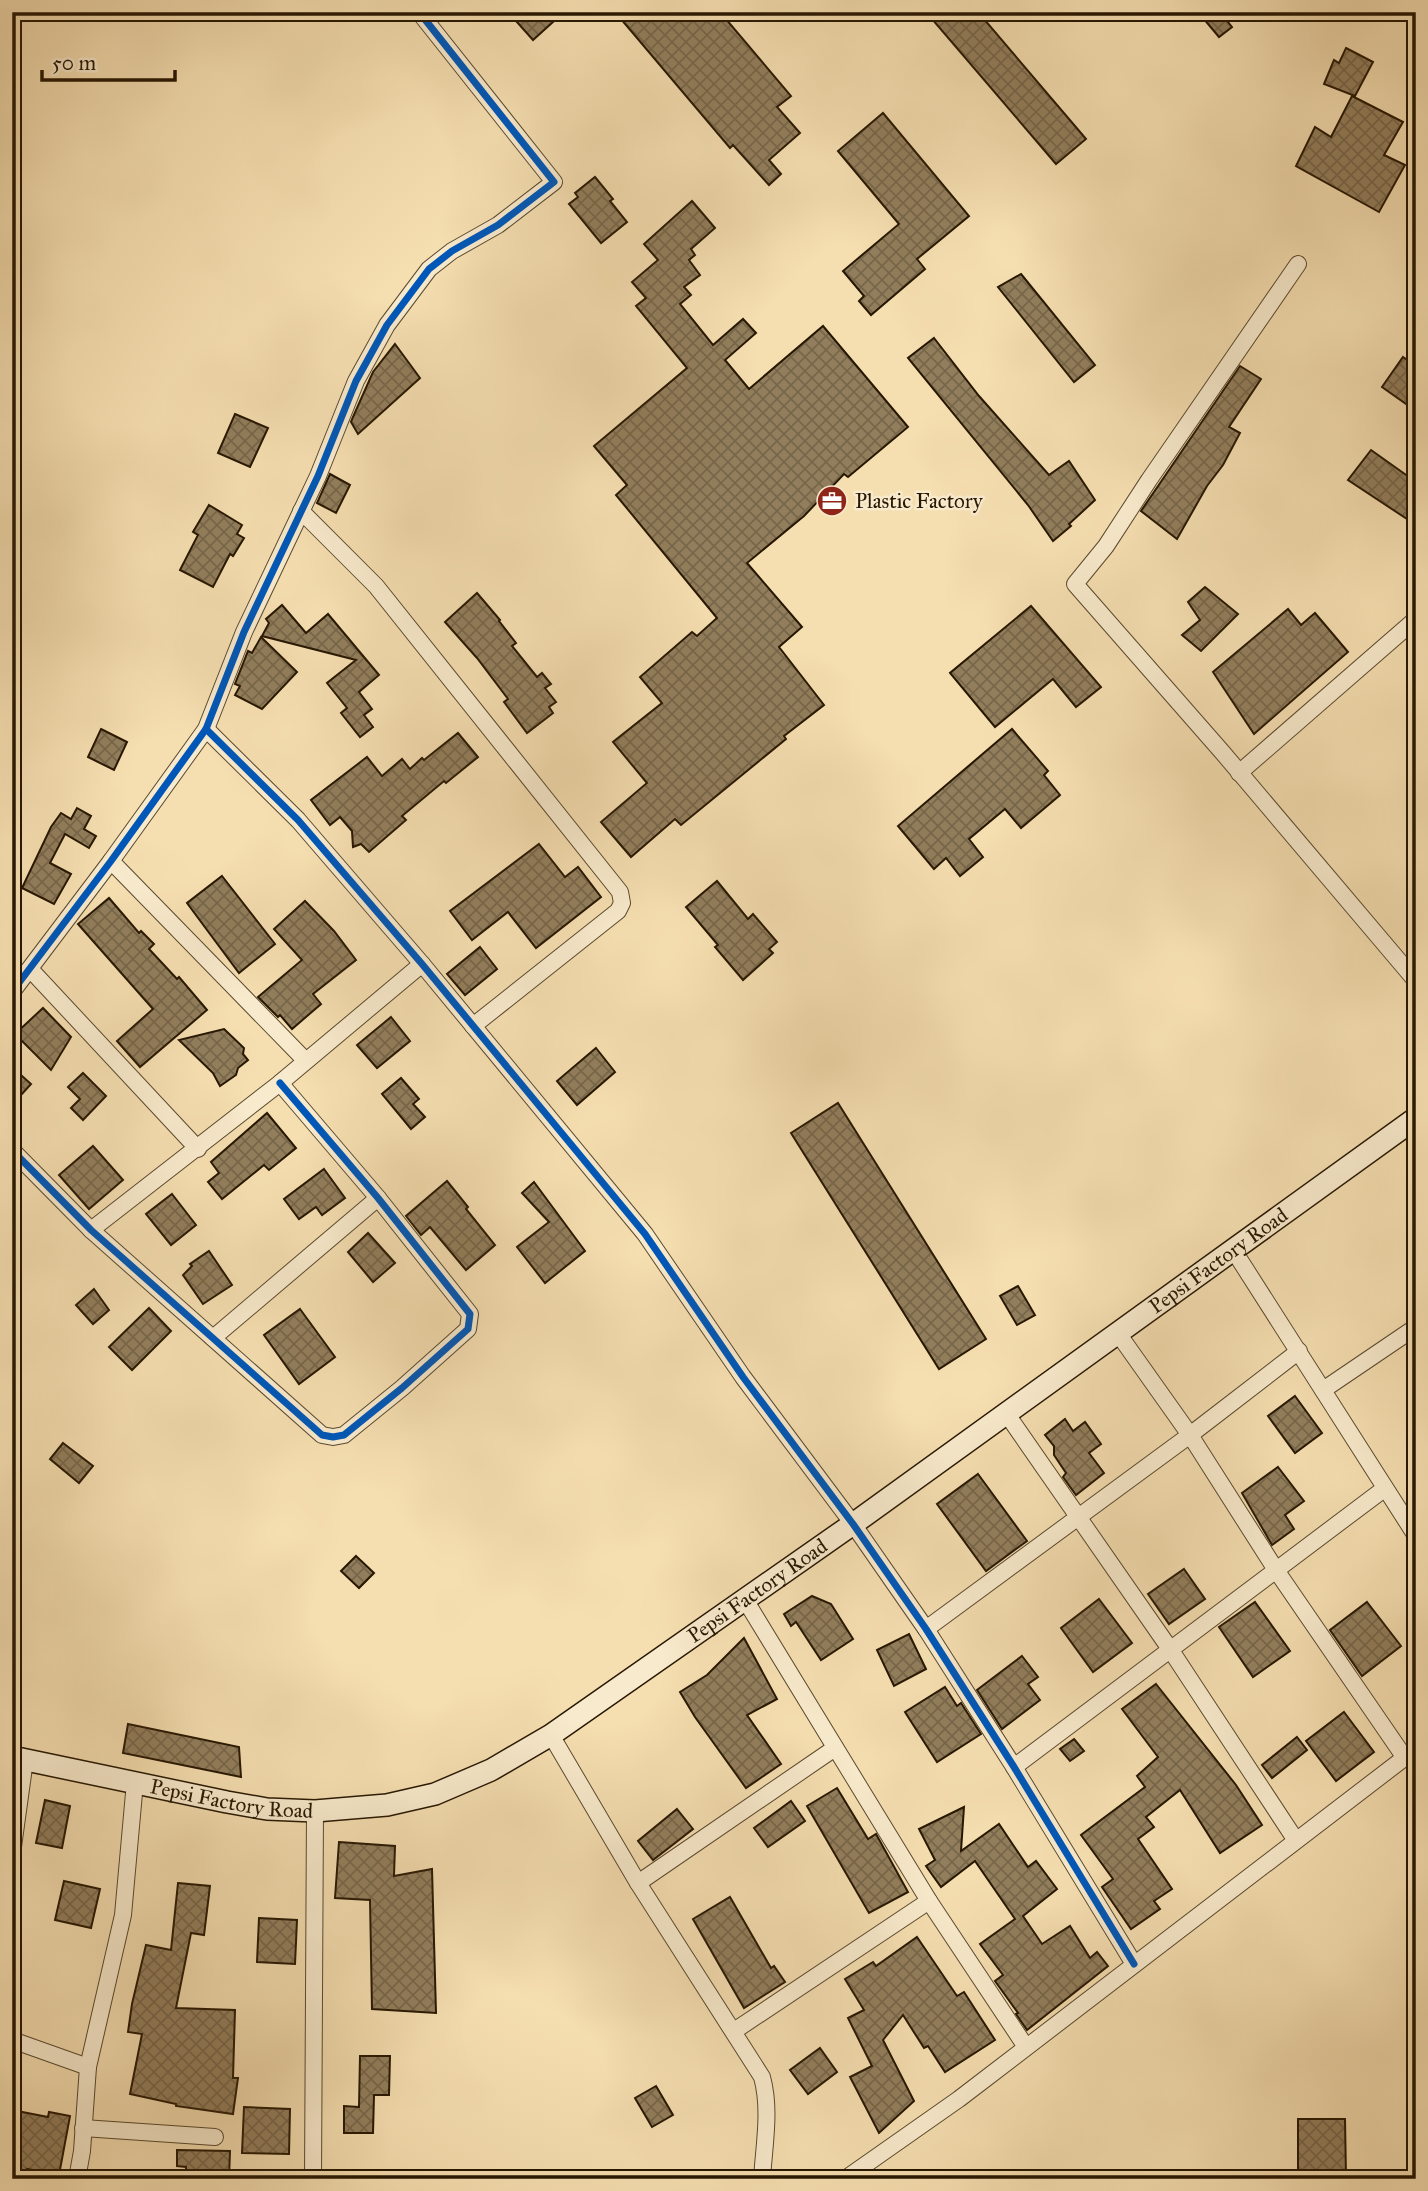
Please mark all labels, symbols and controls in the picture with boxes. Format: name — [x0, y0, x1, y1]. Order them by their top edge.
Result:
scale bar — [42, 38, 175, 82]
text: 50 m — [52, 50, 97, 76]
office icon: Plastic Factory — [815, 484, 849, 518]
place label: Plastic Factory — [855, 488, 984, 514]
street label: Pepsi Factory Road — [1144, 1202, 1293, 1319]
street label: Pepsi Factory Road — [682, 1533, 833, 1649]
street label: Pepsi Factory Road — [148, 1773, 314, 1824]

